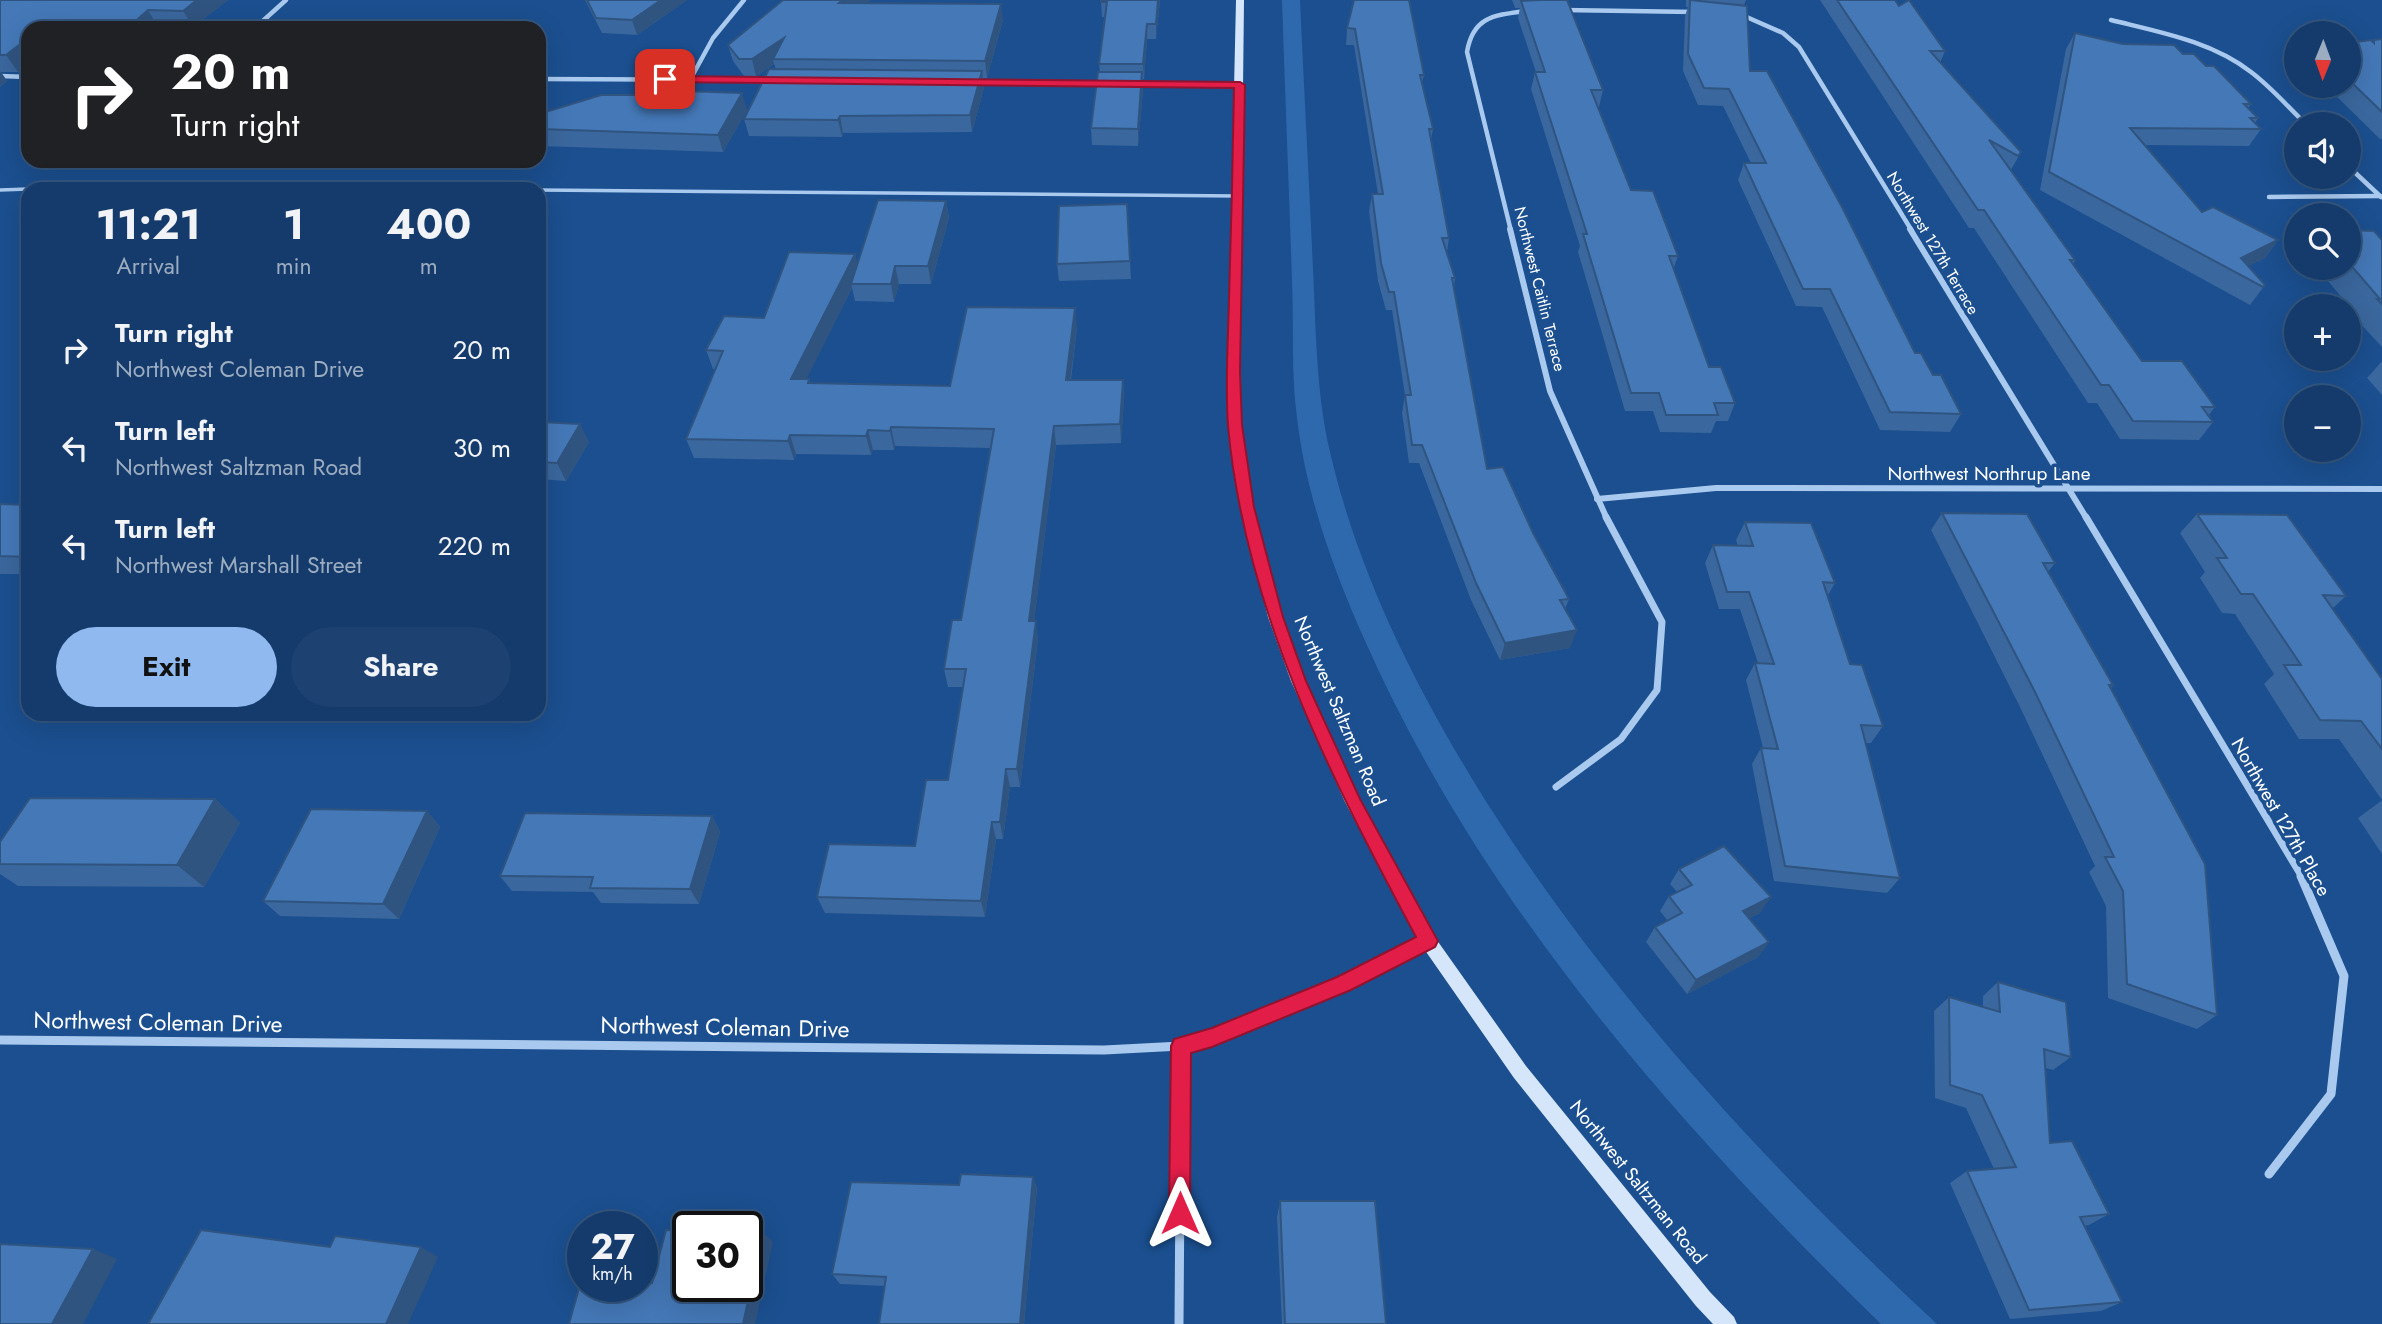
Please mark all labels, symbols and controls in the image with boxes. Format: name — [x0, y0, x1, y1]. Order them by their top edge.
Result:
north arrow — [2284, 21, 2361, 98]
map controls — [2284, 21, 2361, 462]
text: 20 m — [171, 37, 290, 107]
icon: right — [56, 49, 147, 140]
pin — [635, 49, 695, 109]
icon: arrive — [646, 60, 684, 98]
text: Turn right — [171, 102, 300, 148]
button: sound — [2284, 112, 2361, 189]
street label: Northwest 127th Terrace — [1881, 167, 1985, 319]
text: 11:21 — [96, 194, 201, 255]
text: 1 — [283, 194, 304, 255]
text: 400 — [386, 194, 471, 255]
button: search — [2284, 203, 2361, 280]
street label: Northwest Caitlin Terrace — [1508, 204, 1572, 374]
text: Arrival — [117, 249, 180, 283]
text: min — [276, 249, 312, 283]
text: m — [420, 249, 438, 283]
button: + — [2284, 294, 2361, 371]
text: Turn right — [115, 314, 233, 352]
icon: right — [56, 331, 94, 369]
text: 20 m — [453, 331, 511, 369]
text: Northwest Coleman Drive — [115, 352, 364, 386]
button: − — [2284, 385, 2361, 462]
text: Turn left — [115, 412, 215, 450]
icon: left — [56, 429, 94, 467]
text: 30 m — [453, 429, 511, 467]
text: Northwest Saltzman Road — [115, 450, 362, 484]
street label: Northwest Northrup Lane — [1887, 460, 2091, 487]
text: Turn left — [115, 510, 215, 548]
icon: left — [56, 527, 94, 565]
text: 220 m — [438, 527, 511, 565]
text: Northwest Marshall Street — [115, 548, 362, 582]
street label: Northwest Saltzman Road — [1288, 612, 1392, 810]
button: Exit — [56, 627, 277, 707]
button: Share — [291, 627, 511, 707]
street label: Northwest 127th Place — [2225, 733, 2337, 901]
street label: Northwest Coleman Drive — [33, 1003, 283, 1041]
street label: Northwest Coleman Drive — [600, 1008, 850, 1046]
street label: Northwest Saltzman Road — [1563, 1094, 1713, 1270]
position arrow — [1143, 1176, 1217, 1250]
speed limit sign: 30 — [672, 1211, 763, 1302]
text: 27 — [590, 1222, 635, 1272]
text: km/h — [592, 1261, 633, 1287]

